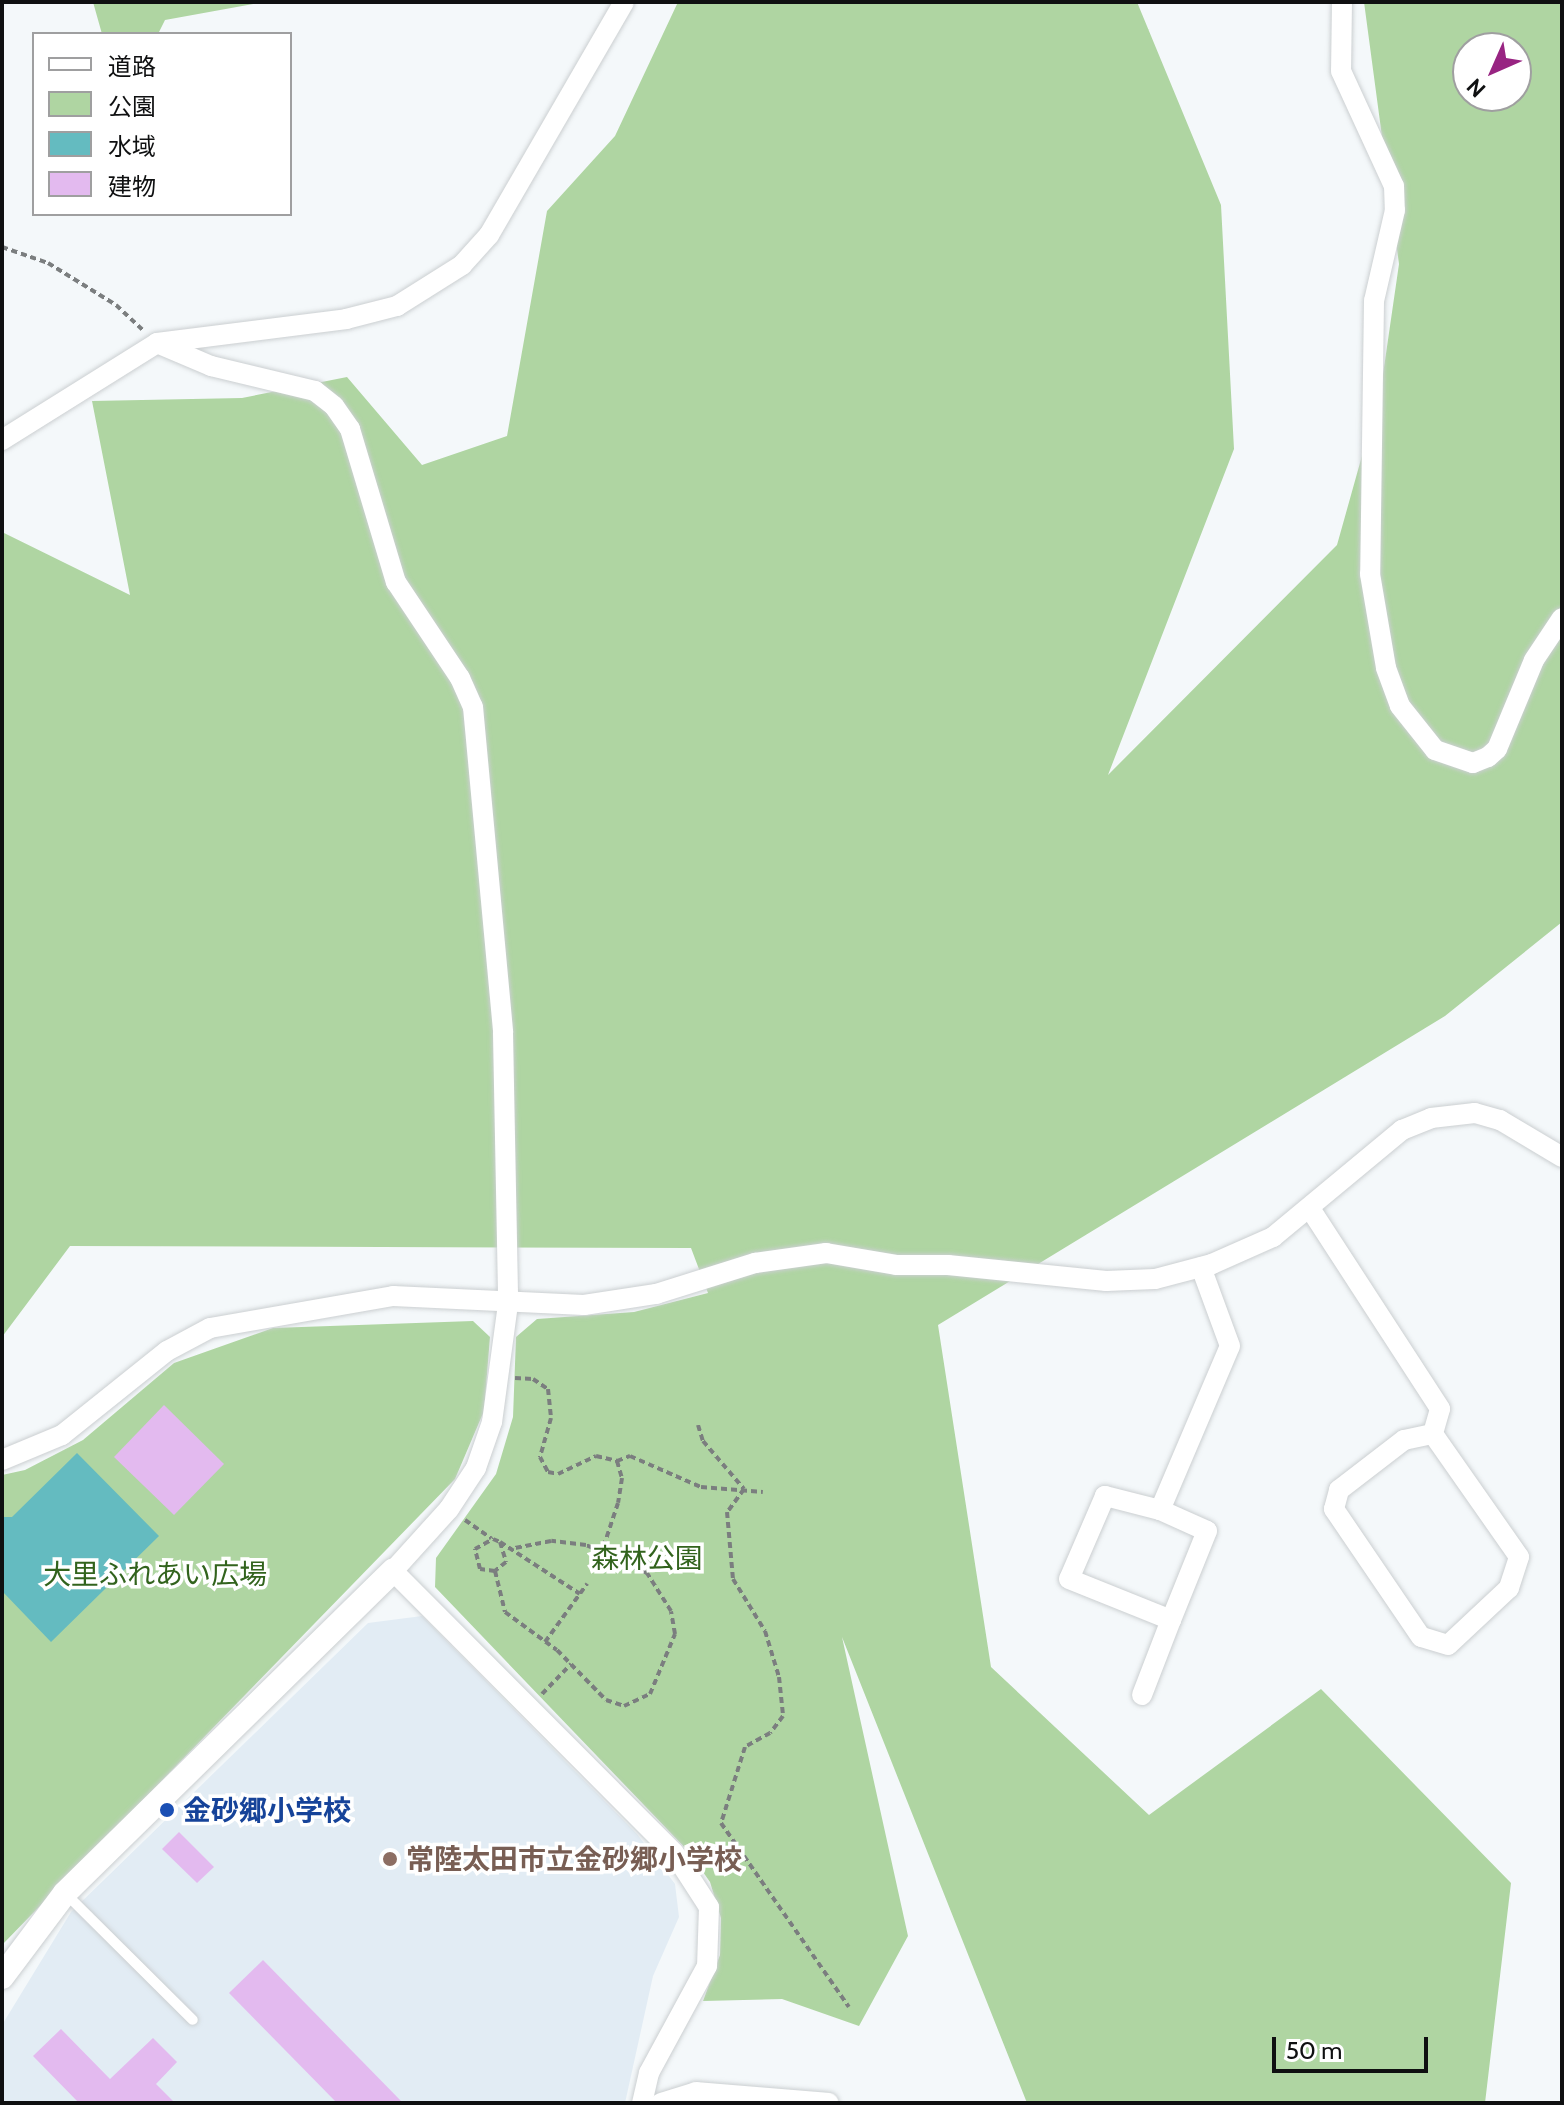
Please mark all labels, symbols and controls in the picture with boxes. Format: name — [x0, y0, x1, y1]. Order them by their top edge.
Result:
legend — [32, 32, 292, 216]
north arrow — [1452, 32, 1532, 112]
text: 道路 — [108, 52, 156, 81]
text: N — [1461, 73, 1491, 103]
text: 公園 — [108, 92, 156, 121]
text: 水域 — [108, 132, 156, 161]
text: 建物 — [108, 172, 156, 201]
park label: 森林公園 — [591, 1541, 703, 1575]
park label: 大里ふれあい広場 — [43, 1557, 267, 1591]
place label: 金砂郷小学校 — [183, 1793, 351, 1827]
marker: 金砂郷小学校 — [158, 1801, 176, 1819]
place label: 常陸太田市立金砂郷小学校 — [406, 1842, 742, 1876]
marker: 常陸太田市立金砂郷小学校 — [381, 1850, 399, 1868]
scale bar — [1276, 2021, 1432, 2071]
text: 50 m — [1286, 2036, 1342, 2065]

